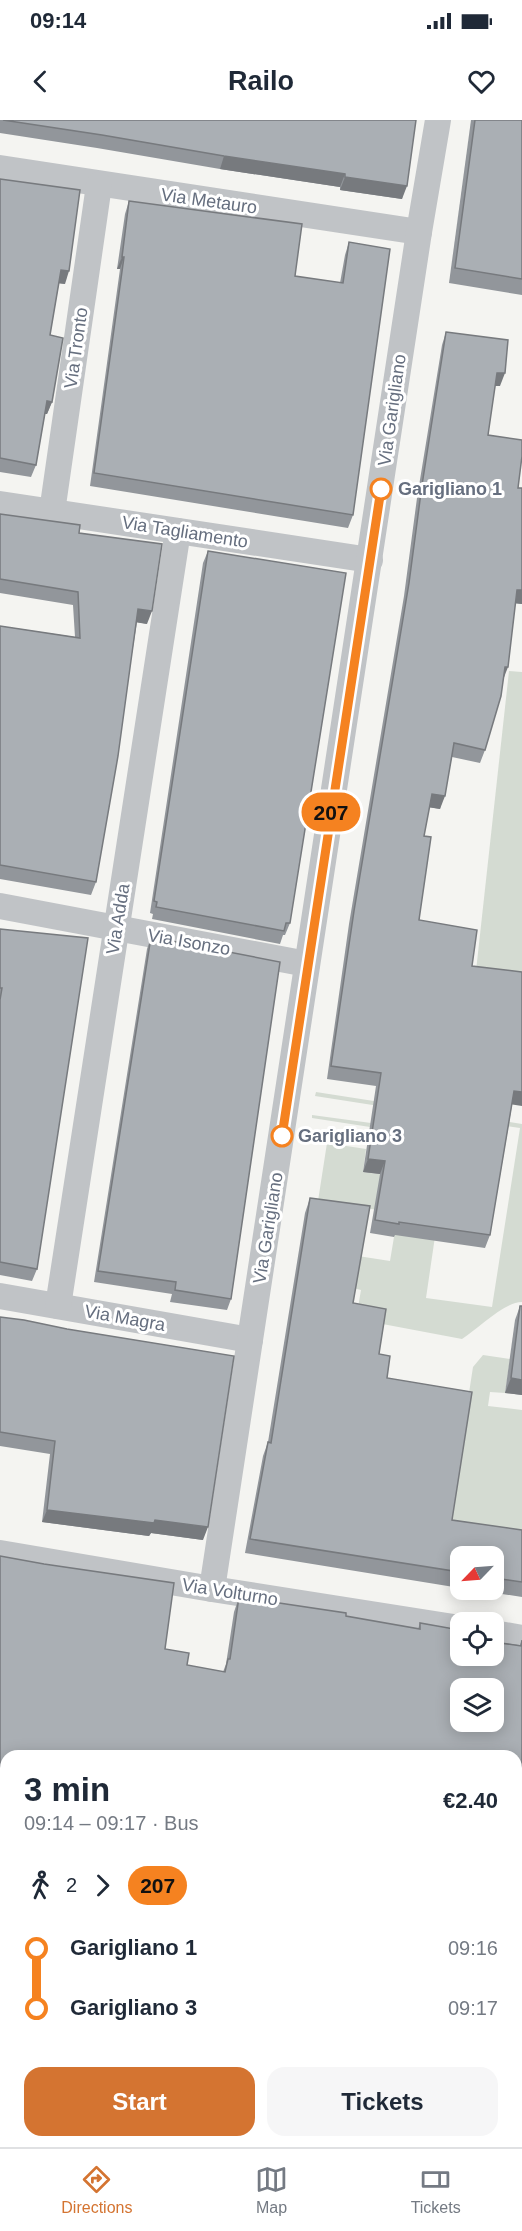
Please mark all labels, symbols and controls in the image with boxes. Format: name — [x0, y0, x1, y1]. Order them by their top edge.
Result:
text: 09:14 — [30, 8, 86, 33]
icon: back — [24, 65, 57, 98]
icon: heart — [465, 65, 498, 98]
text: Railo — [228, 66, 294, 96]
street label: Via Metauro — [160, 184, 258, 218]
street label: Via Tronto — [60, 306, 92, 390]
street label: Via Garigliano — [374, 353, 410, 467]
marker: Garigliano 1 — [370, 478, 392, 500]
place label: Garigliano 1 — [398, 479, 502, 499]
street label: Via Tagliamento — [121, 512, 249, 552]
line badge: 207 — [296, 792, 366, 832]
text: 207 — [313, 801, 349, 824]
street label: Via Adda — [103, 881, 134, 956]
street label: Via Isonzo — [146, 925, 232, 959]
marker: Garigliano 3 — [271, 1125, 293, 1147]
place label: Garigliano 3 — [298, 1126, 402, 1146]
street label: Via Garigliano — [249, 1171, 287, 1285]
street label: Via Magra — [83, 1301, 168, 1335]
north arrow — [450, 1546, 504, 1600]
map controls — [450, 1546, 504, 1732]
street label: Via Volturno — [181, 1575, 279, 1609]
button: locate — [450, 1612, 504, 1666]
button: layers — [450, 1678, 504, 1732]
text: 3 min — [24, 1771, 110, 1808]
text: €2.40 — [443, 1788, 498, 1813]
text: 09:14 – 09:17 · Bus — [24, 1812, 199, 1834]
icon: walk — [24, 1869, 57, 1902]
icon: forward — [86, 1869, 119, 1902]
text: 2 — [66, 1874, 77, 1896]
text: 207 — [140, 1874, 175, 1897]
text: Garigliano 1 — [70, 1935, 197, 1960]
text: 09:16 — [448, 1937, 498, 1959]
text: Garigliano 3 — [70, 1995, 197, 2020]
text: 09:17 — [448, 1997, 498, 2019]
button: Start — [24, 2067, 255, 2136]
button: Tickets — [267, 2067, 498, 2136]
tab: Directions — [61, 2163, 132, 2217]
tab: Map — [255, 2163, 288, 2217]
tab: Tickets — [411, 2163, 461, 2217]

